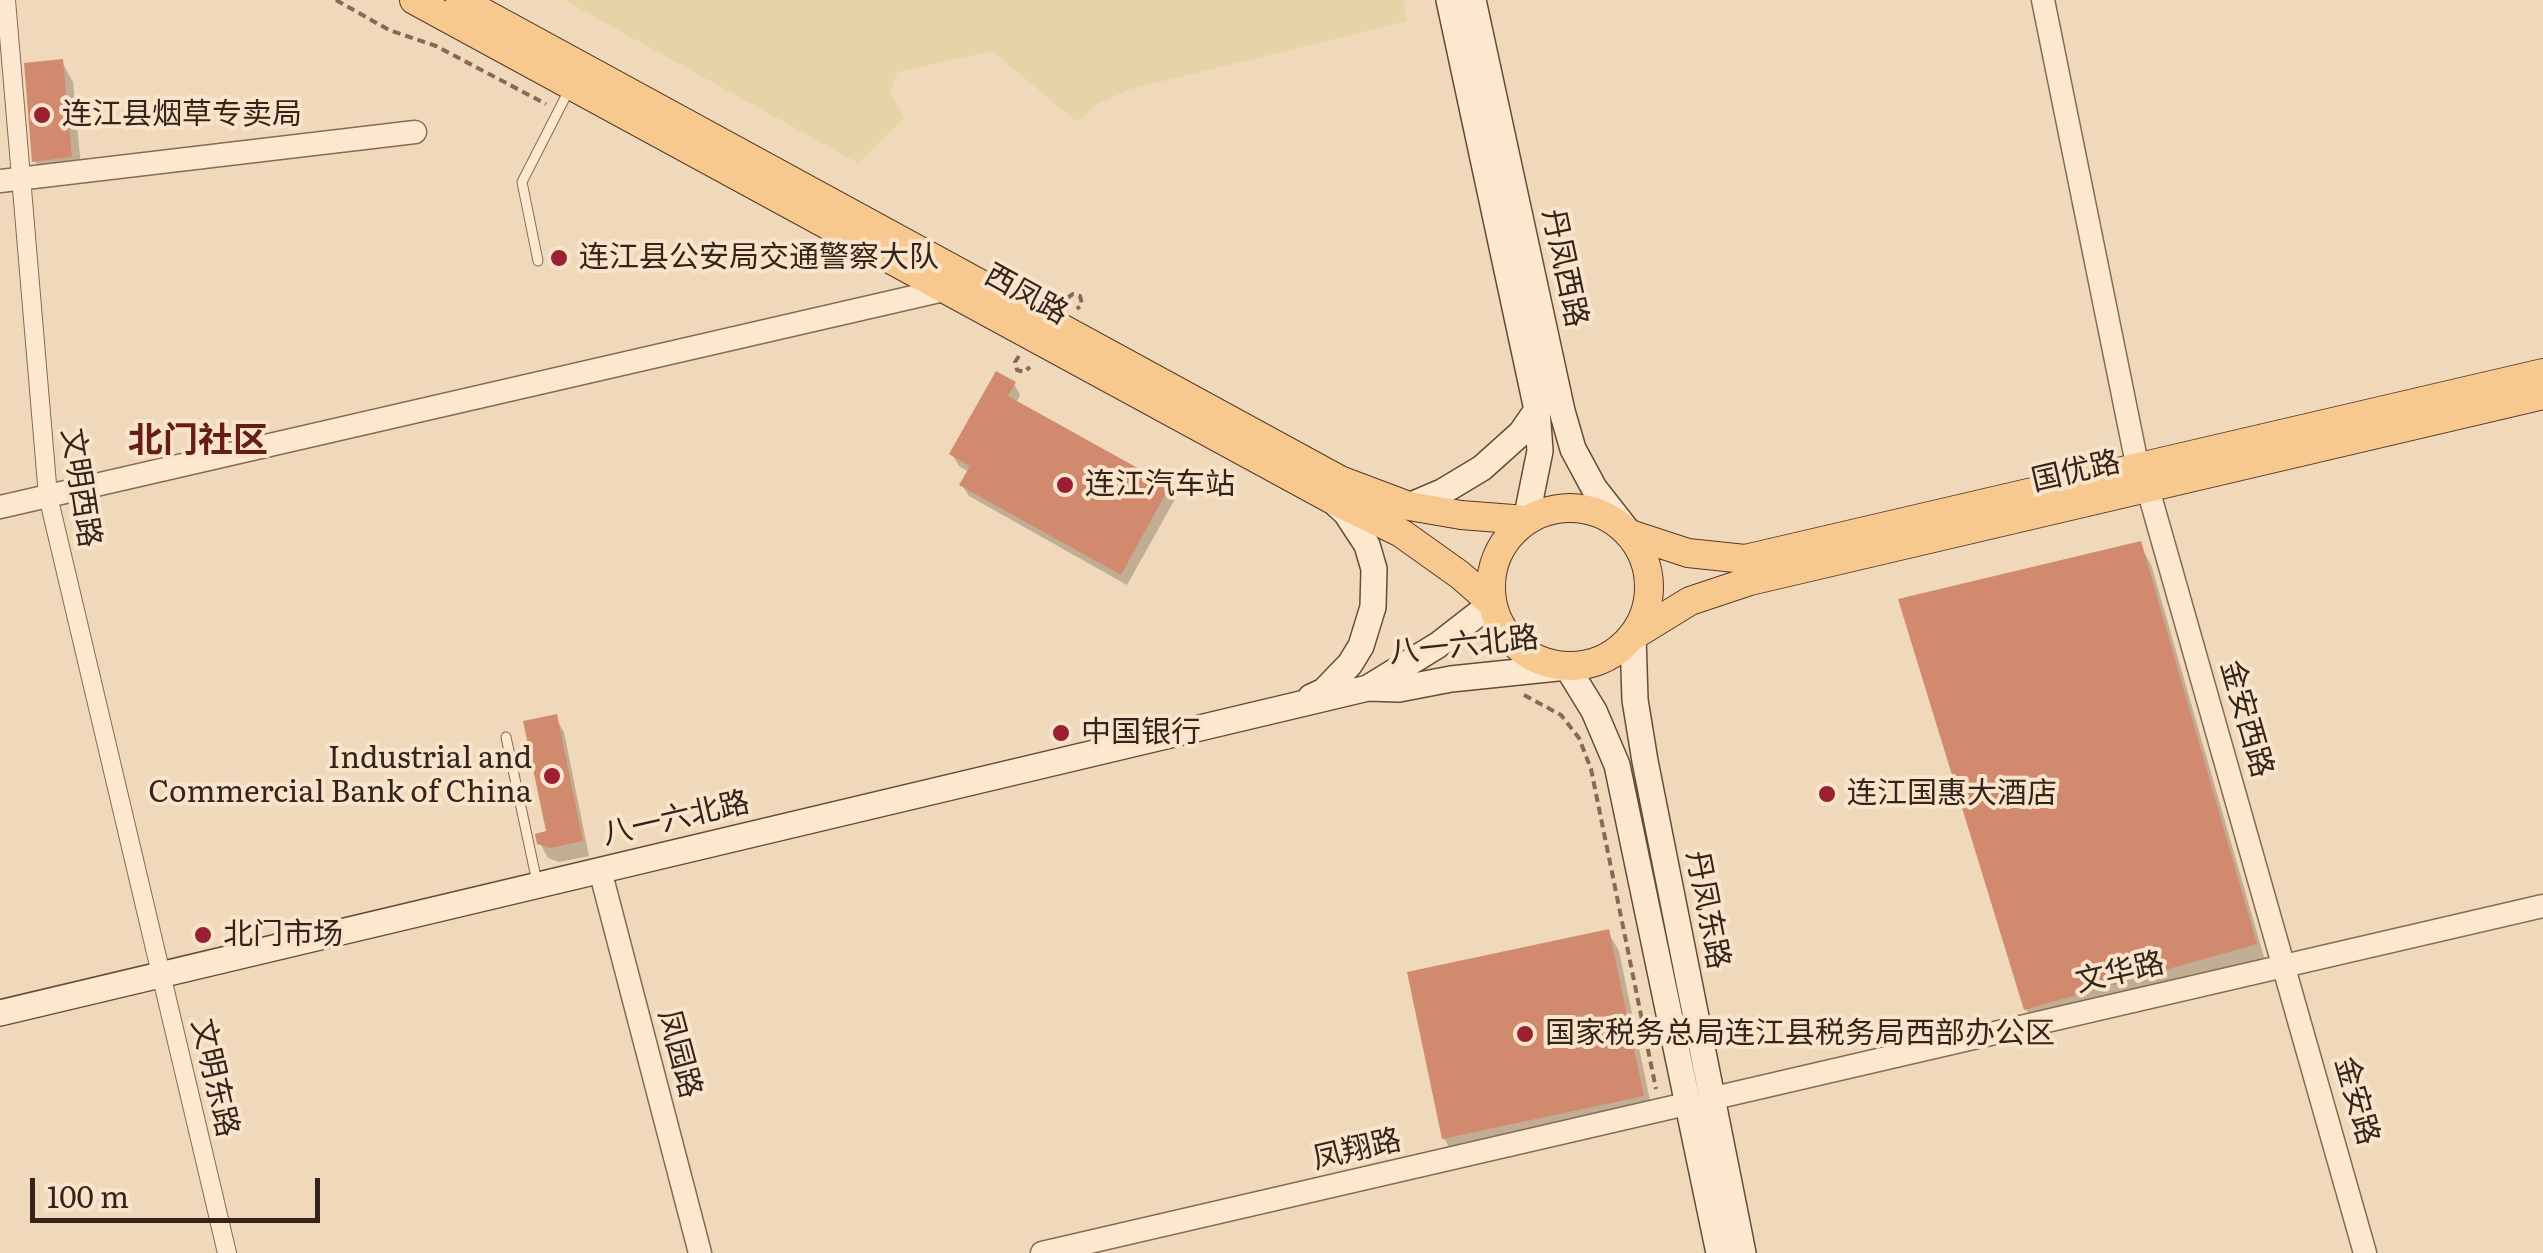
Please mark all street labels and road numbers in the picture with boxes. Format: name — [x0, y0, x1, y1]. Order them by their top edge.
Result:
street label: 丹凤西路 — [1534, 206, 1594, 330]
street label: 西凤路 — [978, 257, 1074, 333]
street label: 文明西路 — [53, 426, 107, 550]
street label: 国优路 — [2028, 444, 2124, 500]
street label: 八一六北路 — [1388, 620, 1540, 672]
street label: 金安西路 — [2212, 656, 2280, 782]
street label: 八一六北路 — [599, 785, 753, 853]
street label: 丹凤东路 — [1678, 848, 1736, 972]
street label: 文华路 — [2072, 945, 2168, 1001]
street label: 凤园路 — [650, 1006, 708, 1102]
street label: 文明东路 — [183, 1015, 245, 1141]
street label: 金安路 — [2326, 1053, 2386, 1149]
street label: 凤翔路 — [1309, 1122, 1405, 1178]

